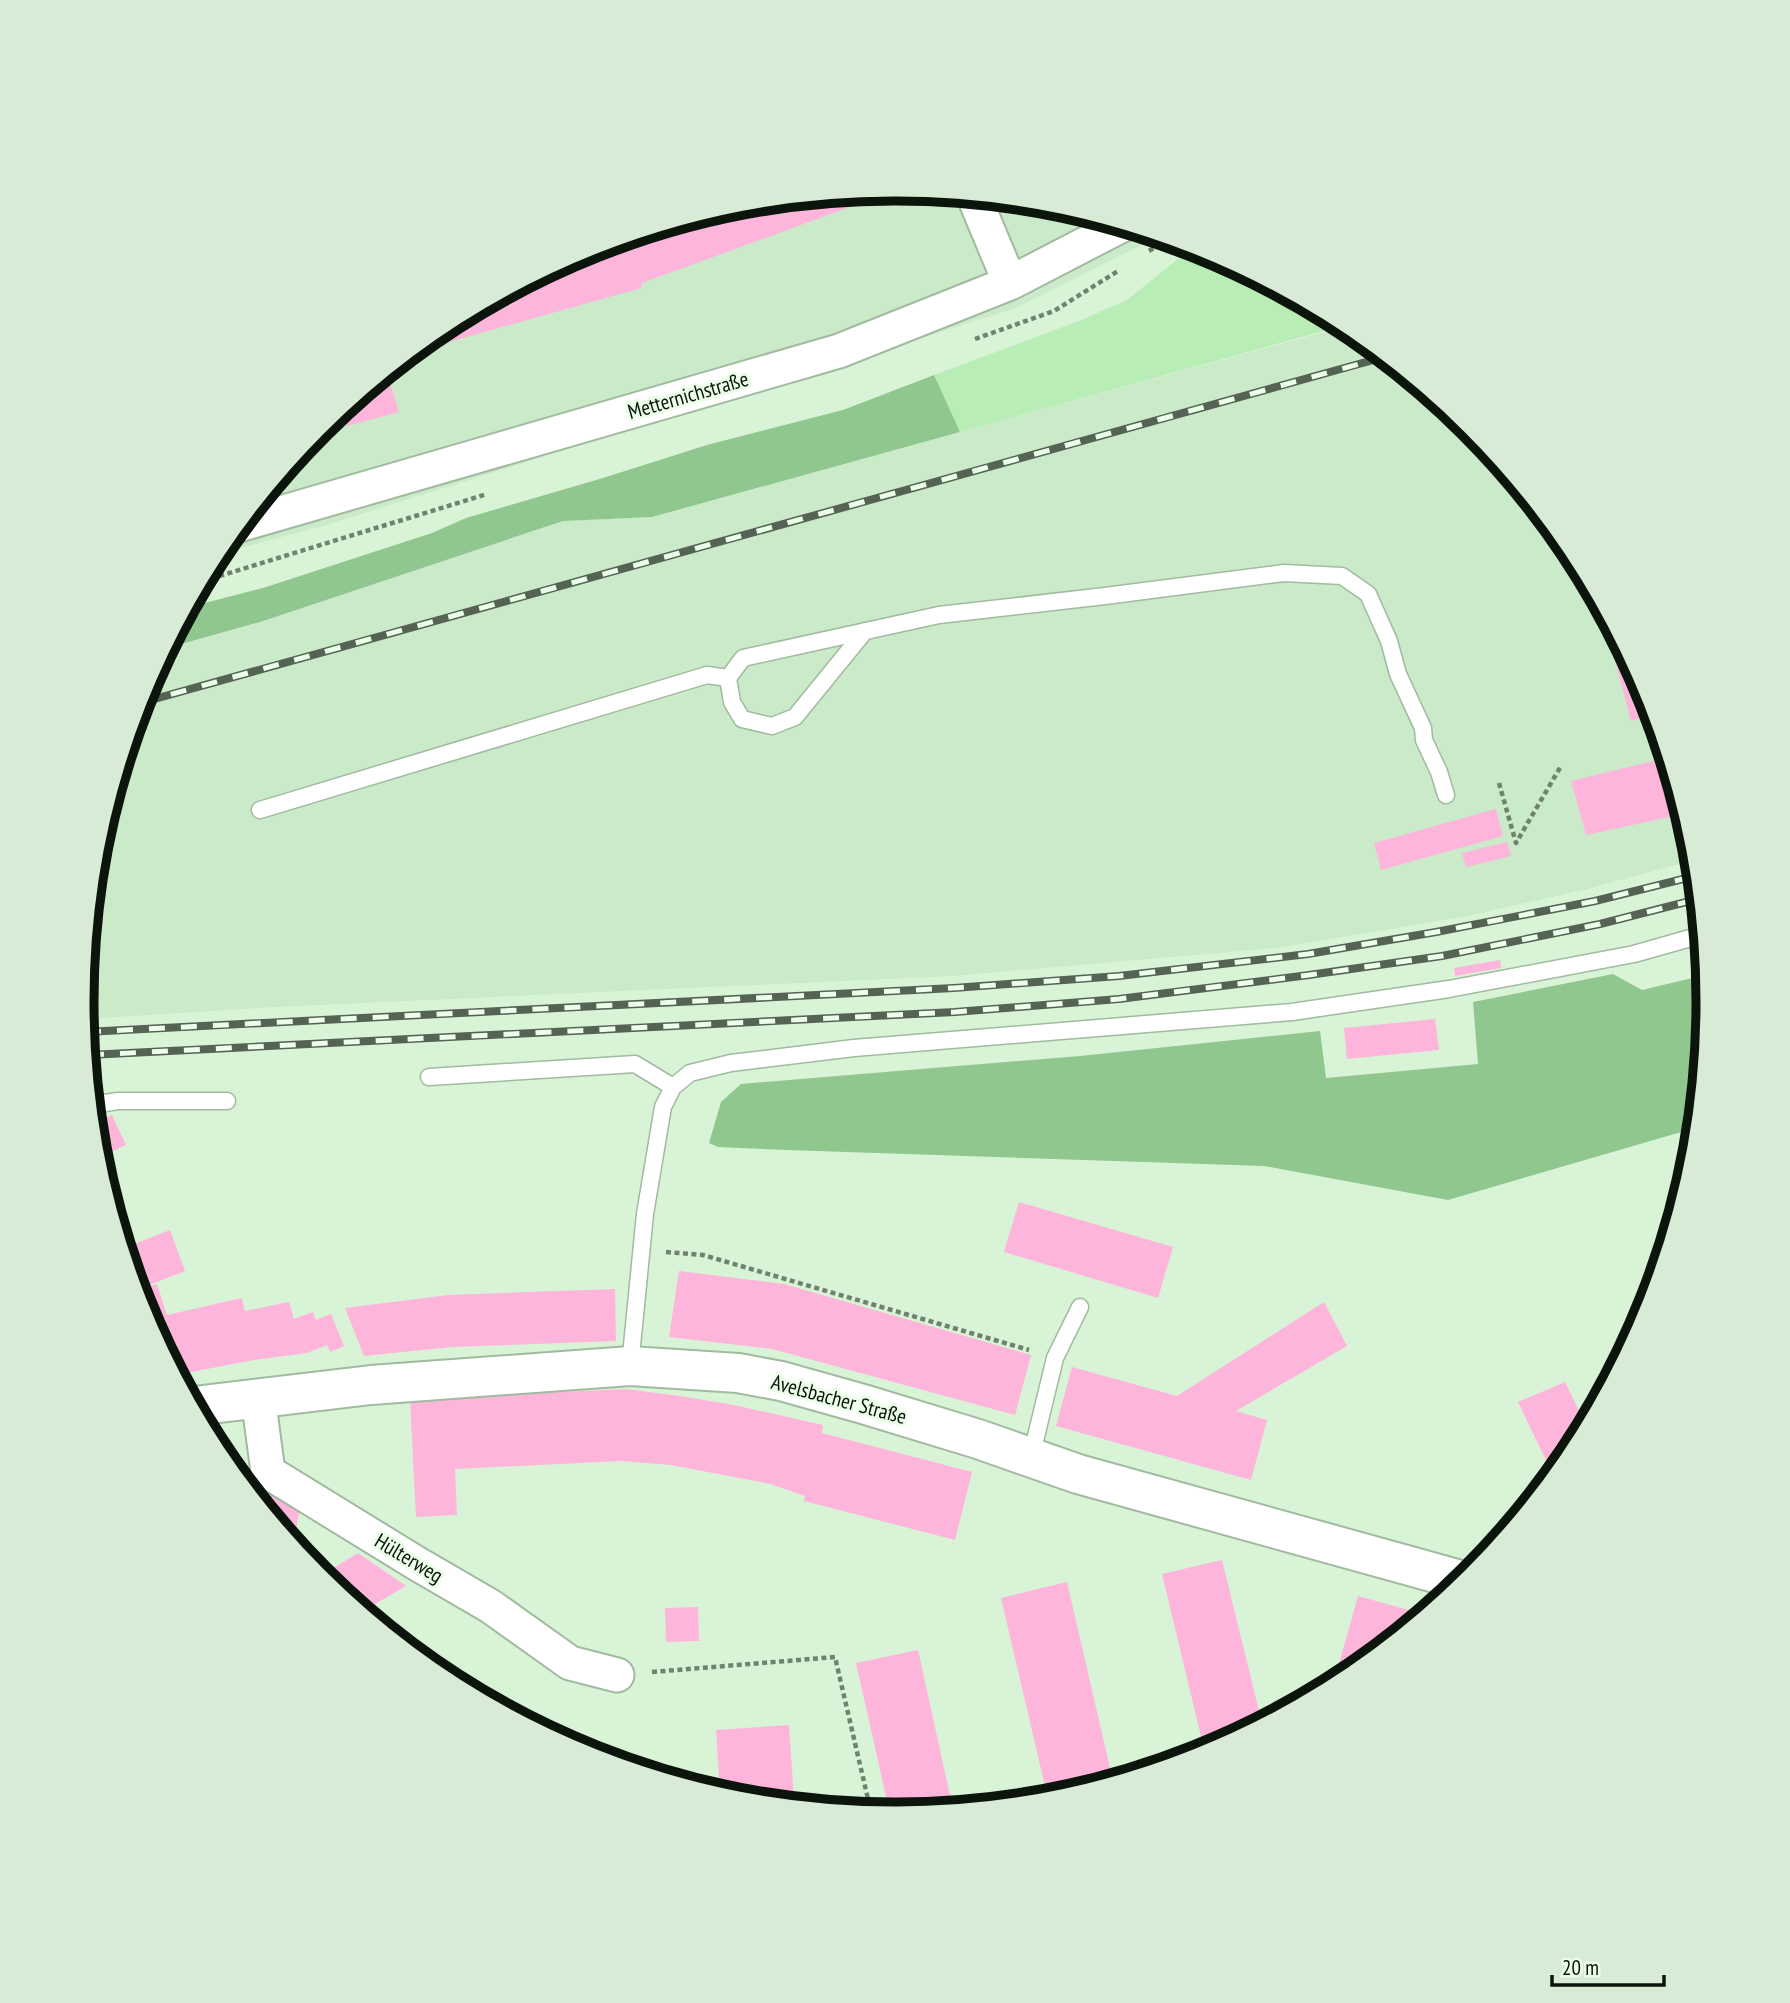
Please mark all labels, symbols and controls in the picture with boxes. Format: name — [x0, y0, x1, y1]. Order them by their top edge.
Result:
street label: Metternichstraße — [625, 365, 751, 425]
street label: Avelsbacher Straße — [768, 1368, 910, 1430]
street label: Hülterweg — [370, 1527, 448, 1589]
scale bar — [1552, 1944, 1664, 1988]
text: 20 m — [1562, 1954, 1599, 1981]

